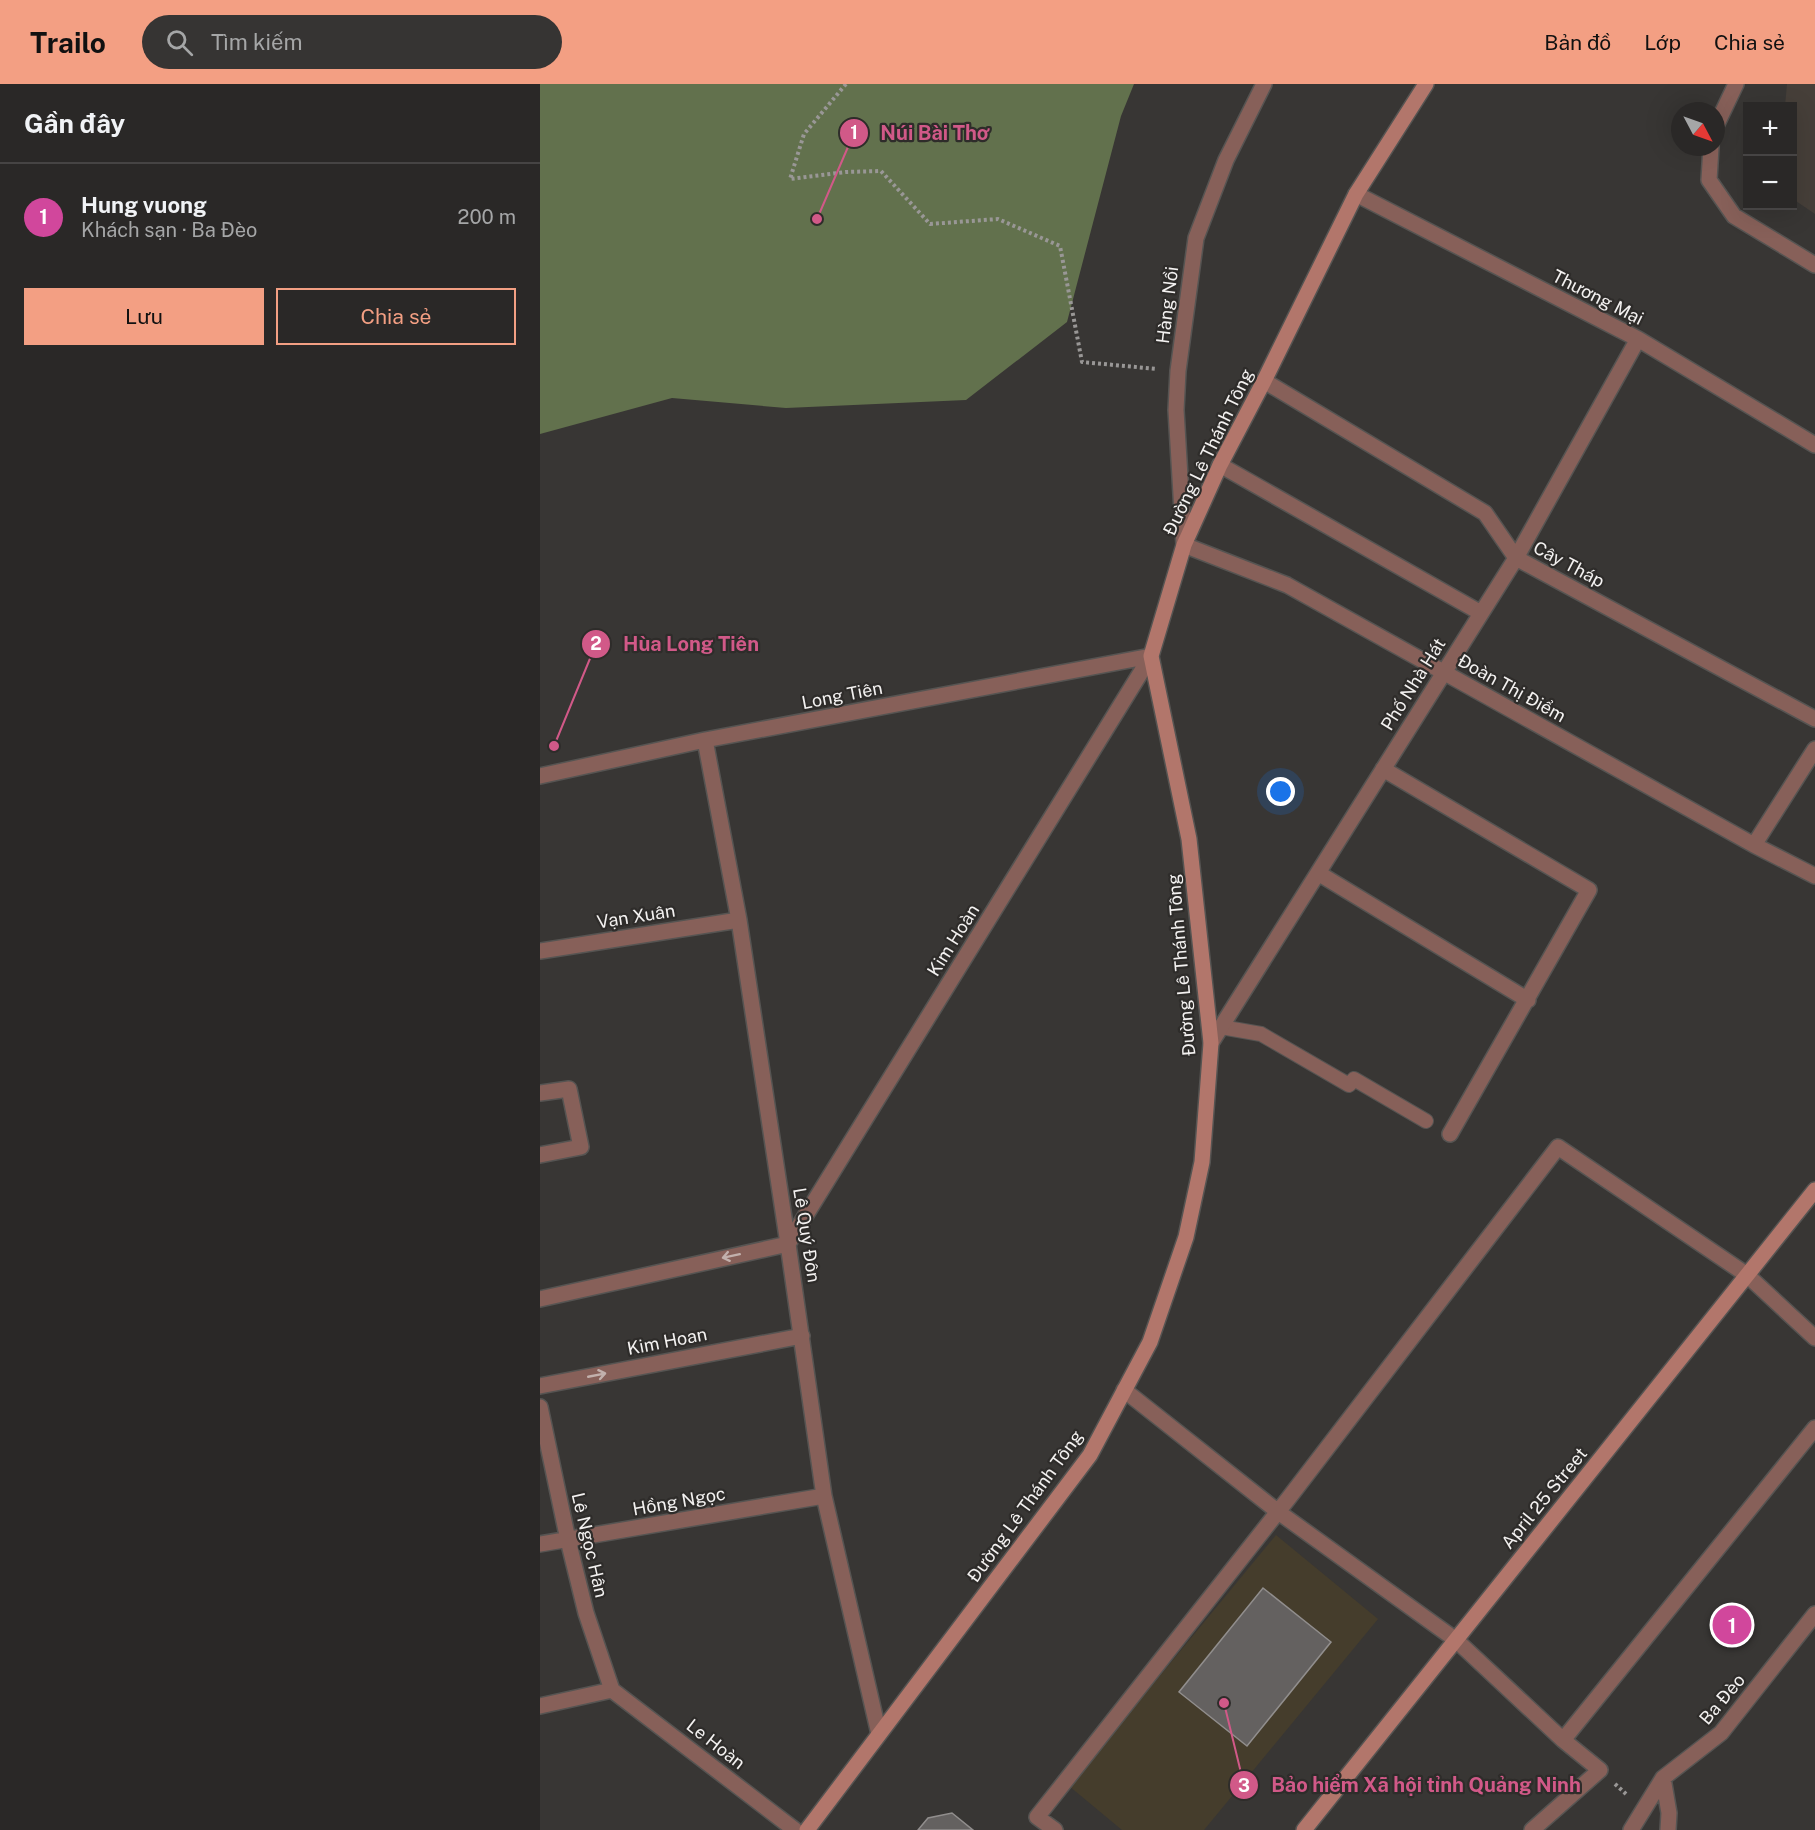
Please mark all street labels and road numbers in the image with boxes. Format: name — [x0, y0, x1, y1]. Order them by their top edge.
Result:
street label: Hàng Nồi — [1152, 265, 1182, 345]
street label: Thương Mại — [1549, 265, 1647, 329]
street label: Đường Lê Thánh Tông — [1159, 365, 1257, 539]
street label: Cây Tháp — [1530, 537, 1608, 591]
street label: Phố Nhà Hát — [1376, 634, 1450, 734]
street label: Đoàn Thị Điểm — [1454, 650, 1570, 726]
street label: Long Tiên — [800, 677, 884, 713]
street label: Đường Lê Thánh Tông — [1163, 873, 1199, 1057]
street label: Vạn Xuân — [595, 899, 677, 933]
street label: Kim Hoàn — [923, 900, 983, 980]
street label: Lê Quý Đôn — [789, 1186, 825, 1284]
street label: Kim Hoan — [625, 1323, 709, 1359]
street label: Đường Lê Thánh Tông — [963, 1426, 1087, 1586]
street label: April 25 Street — [1497, 1443, 1591, 1553]
street label: Hồng Ngọc — [631, 1482, 727, 1520]
street label: Lê Ngọc Hân — [568, 1490, 612, 1600]
street label: Ba Đèo — [1695, 1669, 1749, 1729]
street label: Le Hoàn — [683, 1715, 749, 1773]

